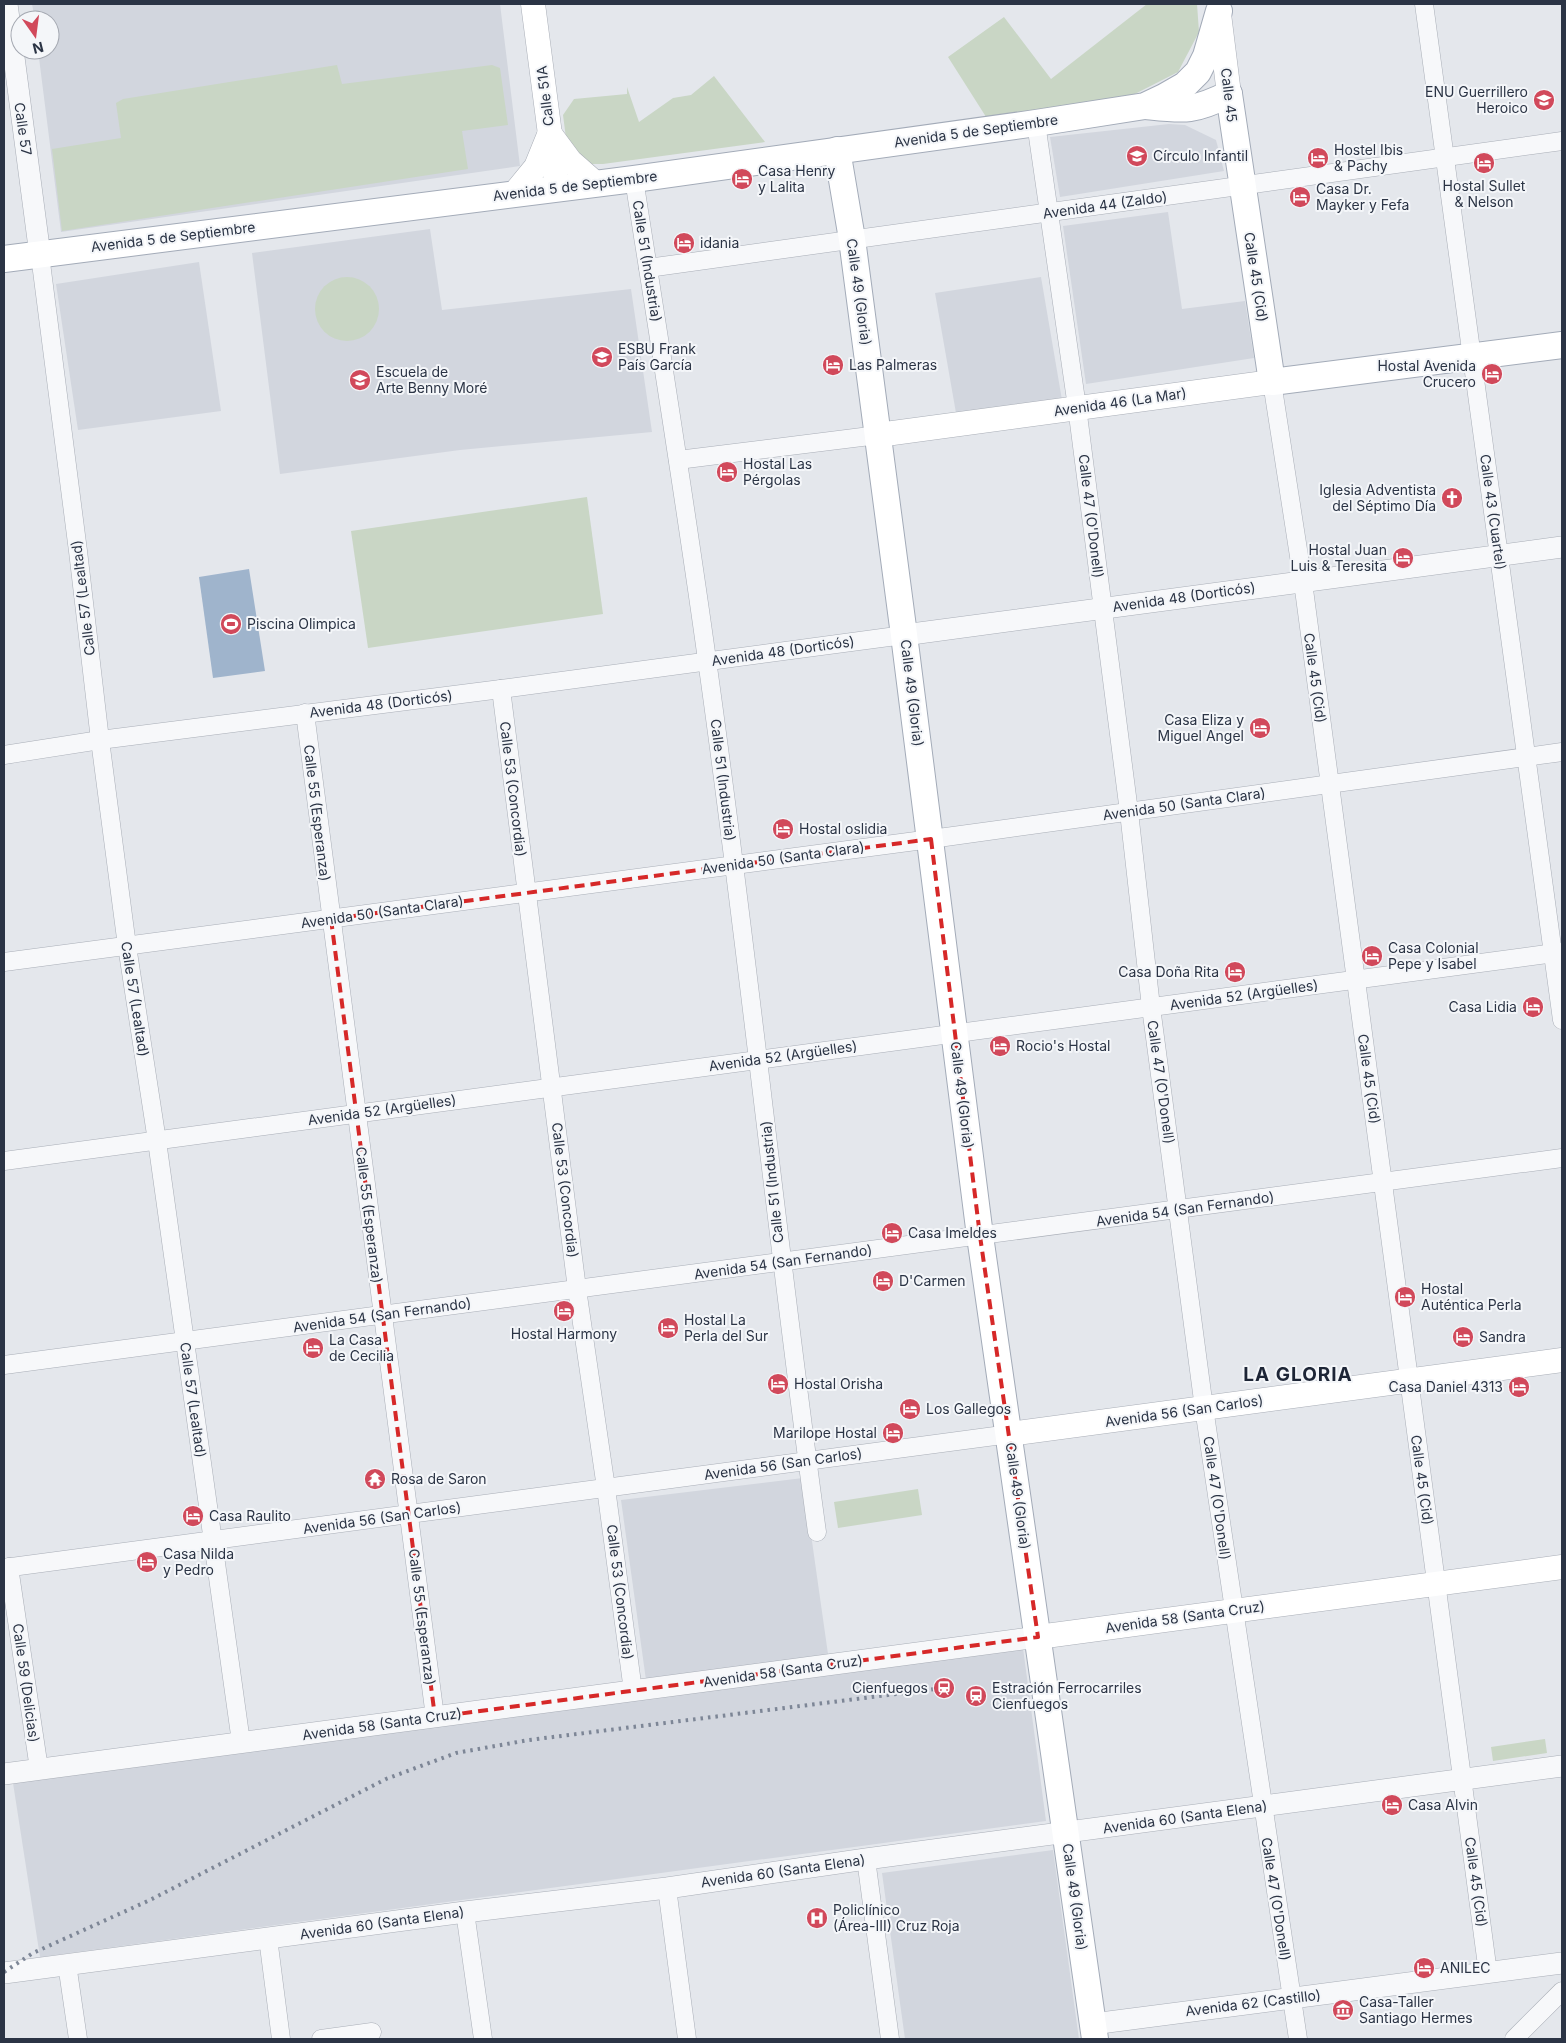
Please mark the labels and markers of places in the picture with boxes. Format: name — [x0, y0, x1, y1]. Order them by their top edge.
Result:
place label: ENU Guerrillero Heroico — [1425, 83, 1528, 116]
school or university icon: ENU Guerrillero Heroico — [1532, 88, 1556, 112]
place label: Hostel Ibis & Pachy — [1334, 141, 1403, 174]
school or university icon: Círculo Infantil — [1125, 144, 1149, 168]
hotel icon: Hostel Ibis & Pachy — [1306, 146, 1330, 170]
place label: Círculo Infantil — [1153, 147, 1248, 164]
hotel icon: Hostal Sullet & Nelson — [1472, 151, 1496, 175]
place label: Casa Henry y Lalita — [758, 162, 836, 195]
hotel icon: Casa Henry y Lalita — [730, 167, 754, 191]
place label: Hostal Sullet & Nelson — [1443, 177, 1526, 210]
place label: Casa Dr. Mayker y Fefa — [1316, 180, 1409, 213]
hotel icon: Casa Dr. Mayker y Fefa — [1288, 185, 1312, 209]
hotel icon: idania — [672, 231, 696, 255]
place label: idania — [700, 234, 739, 251]
place label: ESBU Frank País García — [618, 340, 696, 373]
school or university icon: ESBU Frank País García — [590, 345, 614, 369]
hotel icon: Las Palmeras — [821, 353, 845, 377]
place label: Las Palmeras — [849, 356, 937, 373]
place label: Hostal Avenida Crucero — [1377, 357, 1476, 390]
hotel icon: Hostal Avenida Crucero — [1480, 362, 1504, 386]
place label: Escuela de Arte Benny Moré — [376, 363, 487, 396]
school or university icon: Escuela de Arte Benny Moré — [348, 368, 372, 392]
place label: Hostal Las Pérgolas — [743, 455, 812, 488]
hotel icon: Hostal Las Pérgolas — [715, 460, 739, 484]
place label: Iglesia Adventista del Séptimo Día — [1319, 481, 1436, 514]
church icon: Iglesia Adventista del Séptimo Día — [1440, 486, 1464, 510]
place label: Hostal Juan Luis & Teresita — [1291, 541, 1387, 574]
hotel icon: Hostal Juan Luis & Teresita — [1391, 546, 1415, 570]
sports icon: Piscina Olimpica — [219, 612, 243, 636]
place label: Piscina Olimpica — [247, 615, 356, 632]
place label: Casa Eliza y Miguel Angel — [1158, 711, 1244, 744]
hotel icon: Casa Eliza y Miguel Angel — [1248, 716, 1272, 740]
hotel icon: Hostal oslidia — [771, 817, 795, 841]
place label: Hostal oslidia — [799, 820, 887, 837]
place label: Casa Colonial Pepe y Isabel — [1388, 939, 1479, 972]
hotel icon: Casa Colonial Pepe y Isabel — [1360, 944, 1384, 968]
hotel icon: Casa Doña Rita — [1223, 960, 1247, 984]
place label: Casa Doña Rita — [1118, 963, 1219, 980]
hotel icon: Casa Lidia — [1521, 995, 1545, 1019]
place label: Casa Lidia — [1449, 998, 1517, 1015]
hotel icon: Rocio's Hostal — [988, 1034, 1012, 1058]
place label: Rocio's Hostal — [1016, 1037, 1110, 1054]
hotel icon: Casa Imeldes — [880, 1221, 904, 1245]
place label: Casa Imeldes — [908, 1224, 997, 1241]
hotel icon: D'Carmen — [871, 1269, 895, 1293]
place label: D'Carmen — [899, 1272, 966, 1289]
place label: Hostal Auténtica Perla — [1421, 1280, 1522, 1313]
hotel icon: Hostal Auténtica Perla — [1393, 1285, 1417, 1309]
hotel icon: Hostal Harmony — [552, 1299, 576, 1323]
place label: Hostal La Perla del Sur — [684, 1311, 768, 1344]
hotel icon: Hostal La Perla del Sur — [656, 1316, 680, 1340]
place label: Hostal Harmony — [511, 1325, 617, 1342]
hotel icon: Sandra — [1451, 1325, 1475, 1349]
place label: Sandra — [1479, 1328, 1526, 1345]
place label: La Casa de Cecilia — [329, 1331, 394, 1364]
hotel icon: La Casa de Cecilia — [301, 1336, 325, 1360]
hotel icon: Hostal Orisha — [766, 1372, 790, 1396]
place label: Hostal Orisha — [794, 1375, 883, 1392]
hotel icon: Casa Daniel 4313 — [1507, 1375, 1531, 1399]
place label: Casa Daniel 4313 — [1389, 1378, 1503, 1395]
hotel icon: Los Gallegos — [898, 1397, 922, 1421]
place label: Los Gallegos — [926, 1400, 1011, 1417]
hotel icon: Marilope Hostal — [881, 1421, 905, 1445]
place label: Marilope Hostal — [773, 1424, 877, 1441]
temple icon: Rosa de Saron — [363, 1467, 387, 1491]
place label: Rosa de Saron — [391, 1470, 487, 1487]
hotel icon: Casa Raulito — [181, 1504, 205, 1528]
place label: Casa Raulito — [209, 1507, 291, 1524]
place label: Casa Nilda y Pedro — [163, 1545, 234, 1578]
hotel icon: Casa Nilda y Pedro — [135, 1550, 159, 1574]
station icon: Cienfuegos — [932, 1676, 956, 1700]
place label: Cienfuegos — [852, 1679, 928, 1696]
place label: Estración Ferrocarriles Cienfuegos — [992, 1679, 1142, 1712]
station icon: Estración Ferrocarriles Cienfuegos — [964, 1684, 988, 1708]
hotel icon: Casa Alvin — [1380, 1793, 1404, 1817]
place label: Casa Alvin — [1408, 1796, 1478, 1813]
place label: Policlínico (Área-III) Cruz Roja — [833, 1901, 960, 1934]
hospital icon: Policlínico (Área-III) Cruz Roja — [805, 1906, 829, 1930]
hotel icon: ANILEC — [1412, 1956, 1436, 1980]
place label: ANILEC — [1440, 1959, 1491, 1976]
place label: Casa-Taller Santiago Hermes — [1359, 1993, 1473, 2026]
museum icon: Casa-Taller Santiago Hermes — [1331, 1998, 1355, 2022]

